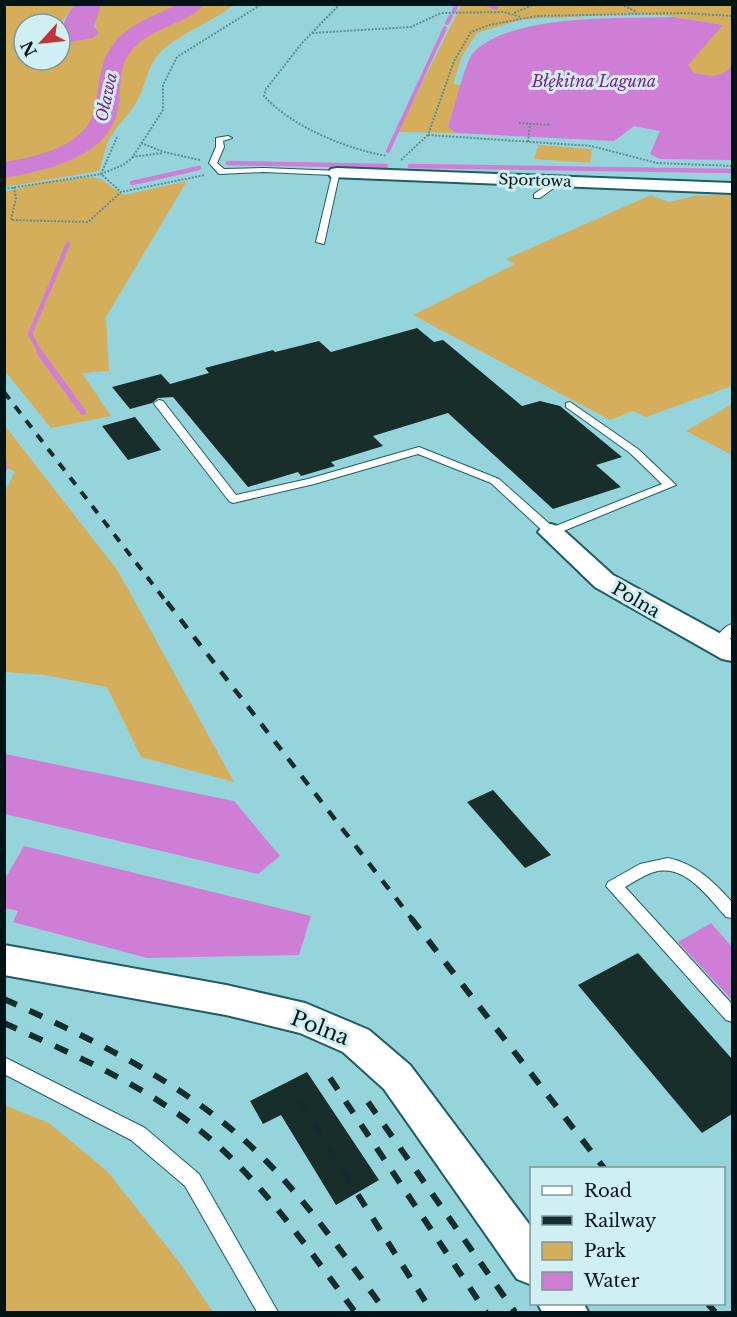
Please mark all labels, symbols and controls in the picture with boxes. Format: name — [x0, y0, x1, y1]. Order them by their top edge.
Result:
north arrow — [12, 12, 72, 72]
text: N — [16, 38, 41, 60]
water label: Oława — [91, 71, 121, 123]
water label: Błękitna Laguna — [531, 71, 656, 91]
street label: Sportowa — [498, 169, 572, 191]
street label: Polna — [608, 578, 664, 622]
street label: Polna — [287, 1005, 353, 1051]
legend — [530, 1167, 725, 1305]
text: Road — [584, 1180, 632, 1202]
text: Railway — [584, 1210, 657, 1232]
text: Park — [584, 1240, 626, 1262]
text: Water — [583, 1270, 640, 1292]

